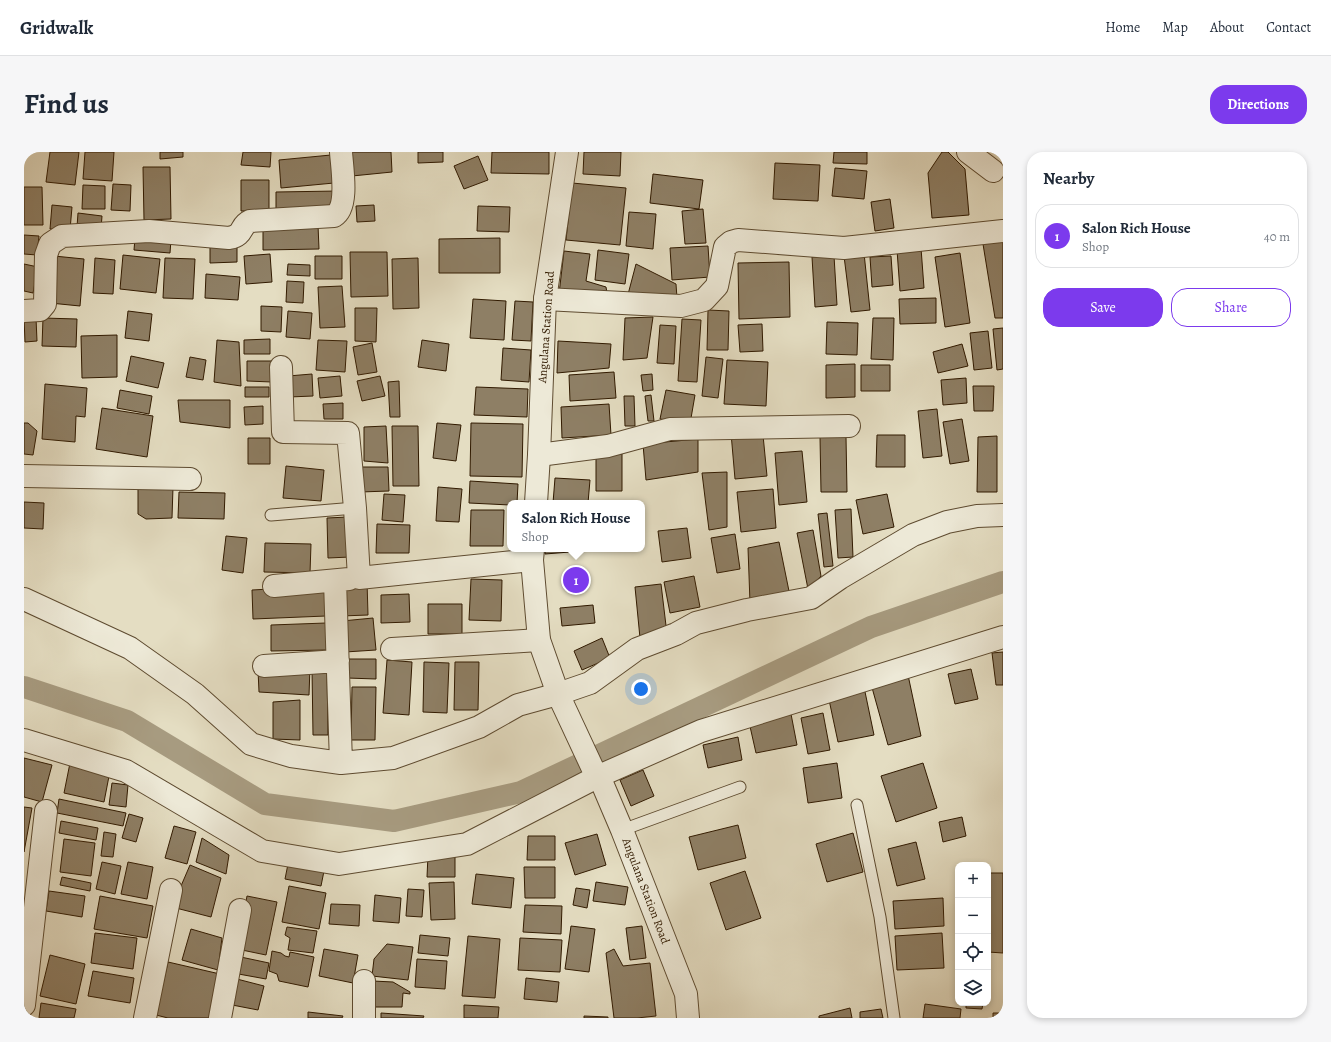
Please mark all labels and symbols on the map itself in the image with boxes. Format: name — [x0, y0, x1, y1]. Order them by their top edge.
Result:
street label: Angulana Station Road — [534, 270, 558, 384]
pin: 1 — [563, 565, 589, 595]
your location — [631, 679, 651, 699]
street label: Angulana Station Road — [618, 835, 674, 947]

